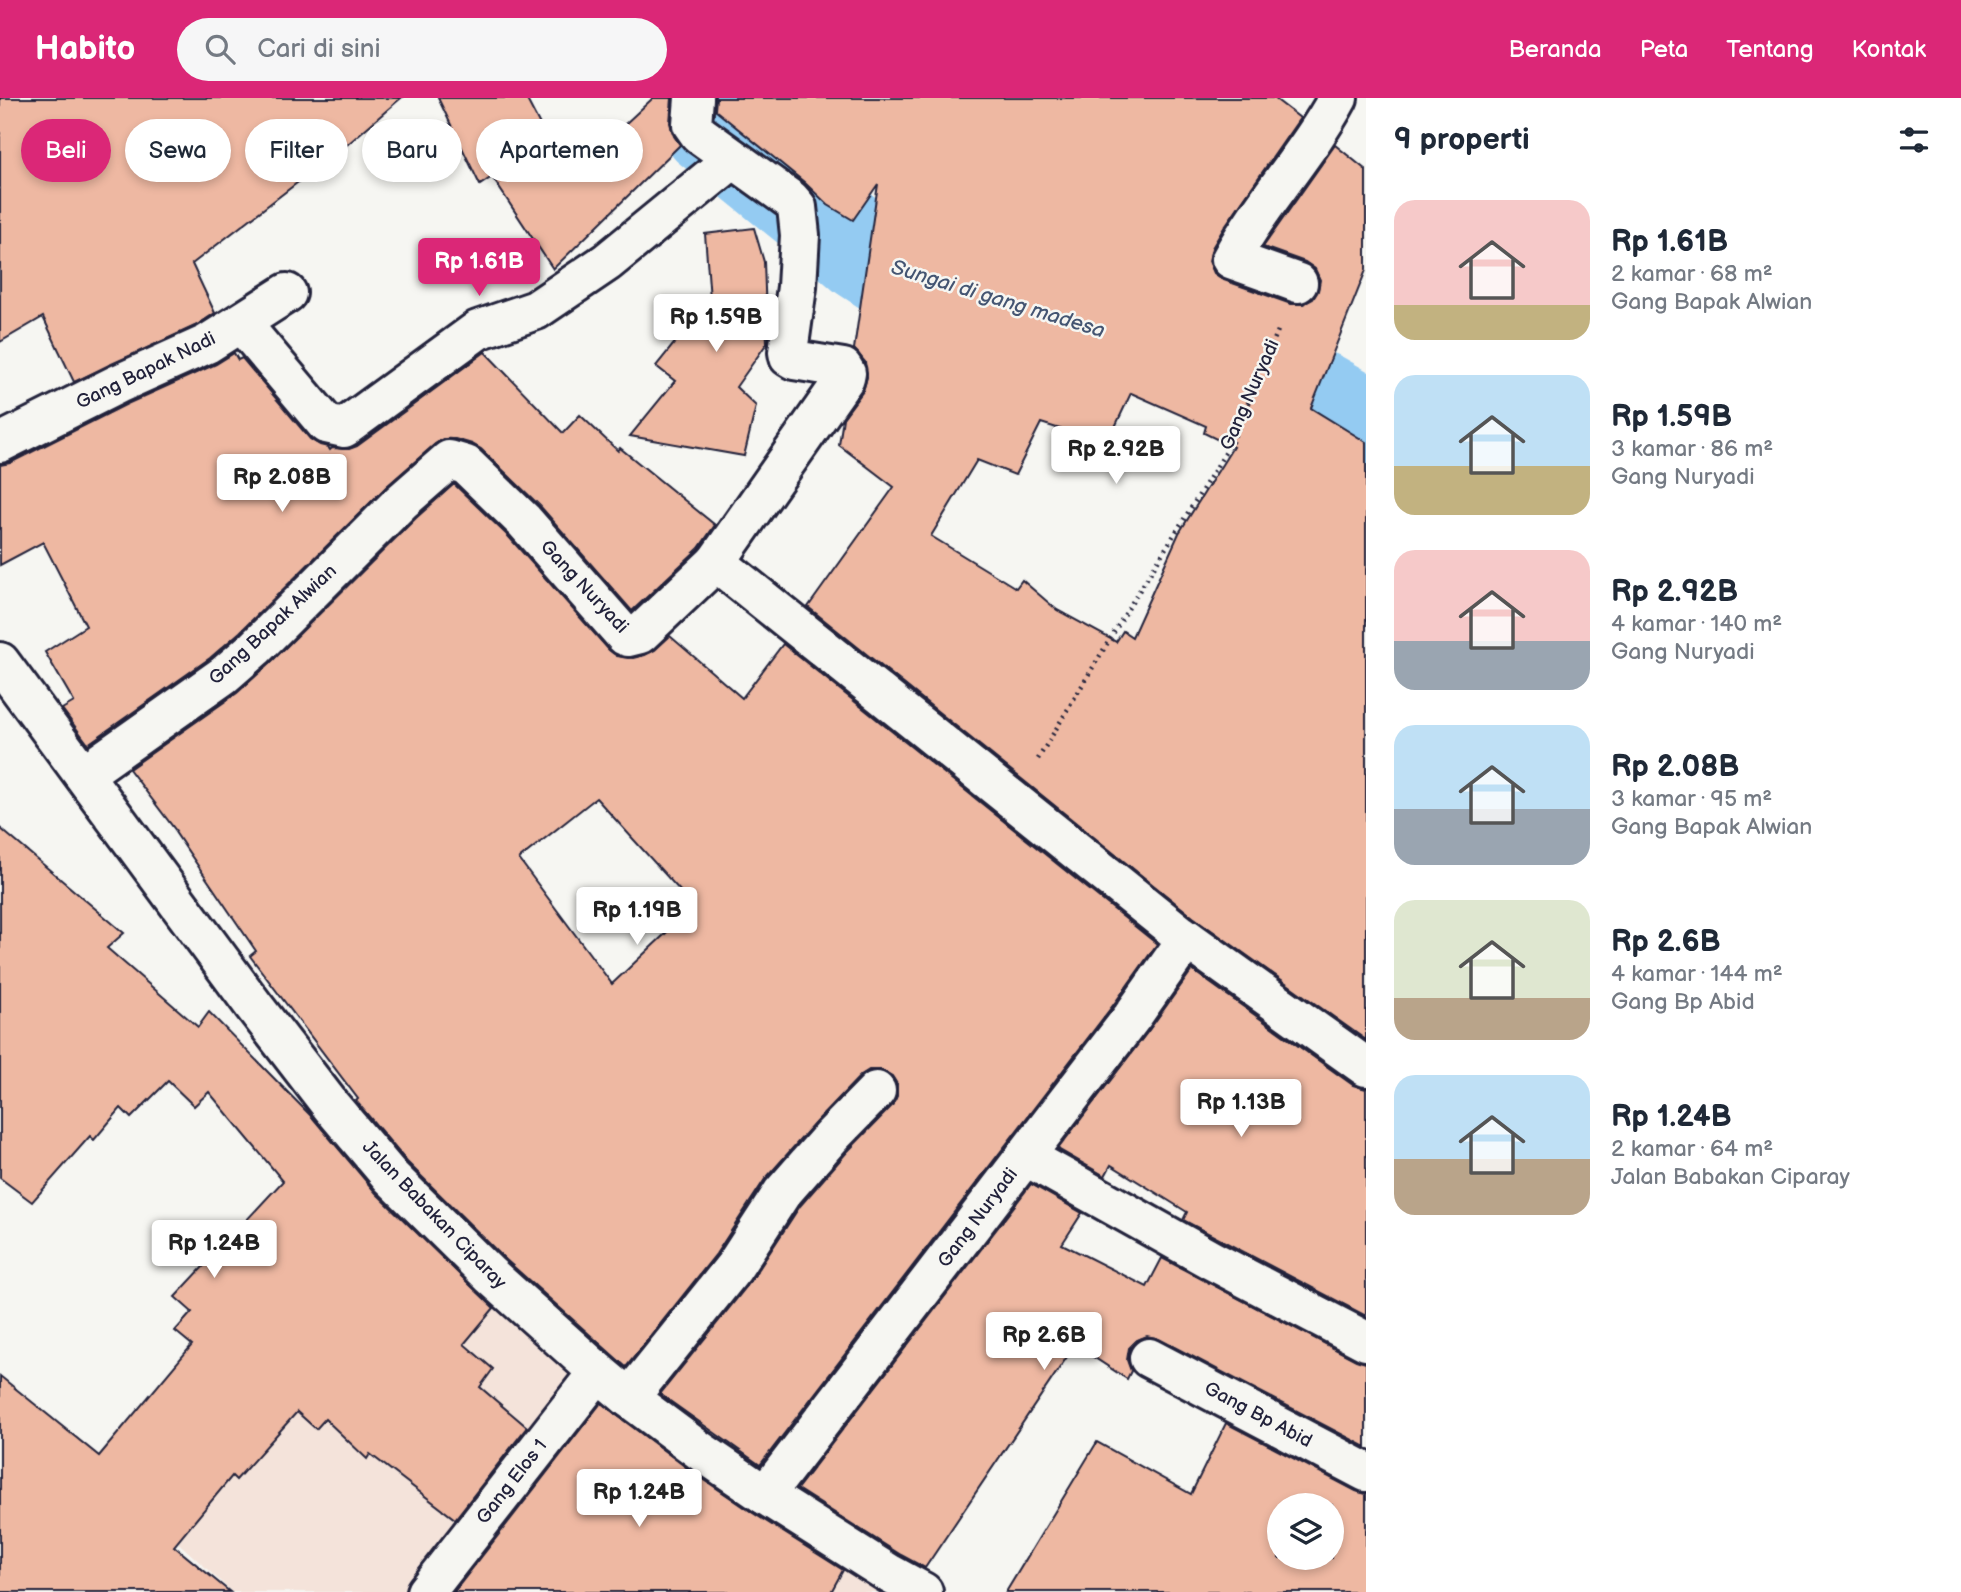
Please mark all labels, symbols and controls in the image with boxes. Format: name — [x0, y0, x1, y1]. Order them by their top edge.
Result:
search box — [177, 18, 667, 81]
text: Habito — [35, 29, 135, 69]
icon: search — [201, 30, 239, 68]
text: Cari di sini — [257, 34, 381, 65]
text: Beranda — [1508, 35, 1602, 64]
text: Peta — [1640, 35, 1688, 64]
text: Tentang — [1726, 35, 1814, 64]
text: Kontak — [1852, 35, 1926, 64]
chip: Beli — [21, 119, 111, 182]
chip: Sewa — [125, 119, 231, 182]
chip: Filter — [245, 119, 348, 182]
chip: Baru — [362, 119, 462, 182]
chip: Apartemen — [476, 119, 643, 182]
icon: filters — [1895, 121, 1933, 159]
text: 9 properti — [1394, 122, 1530, 158]
text: Rp 1.61B — [1611, 224, 1728, 260]
icon: home — [1450, 228, 1534, 312]
pin: Rp 1.61B — [407, 238, 551, 298]
text: Rp 1.61B — [434, 247, 524, 275]
water label: Sungai di gang madesa — [888, 255, 1108, 343]
text: 2 kamar · 68 m² — [1611, 260, 1773, 288]
text: Gang Bapak Alwian — [1611, 288, 1812, 316]
pin: Rp 1.59B — [644, 294, 788, 354]
text: Rp 1.59B — [670, 303, 762, 331]
street label: Gang Bapak Nadi — [73, 327, 219, 415]
street label: Gang Nuryadi — [1215, 336, 1285, 454]
text: Rp 1.59B — [1611, 399, 1732, 435]
icon: home — [1450, 403, 1534, 487]
pin: Rp 2.92B — [1044, 426, 1188, 486]
text: Rp 2.92B — [1067, 435, 1165, 463]
text: 3 kamar · 86 m² — [1611, 435, 1773, 463]
pin: Rp 2.08B — [210, 454, 354, 514]
text: Rp 2.08B — [233, 463, 331, 491]
text: Gang Nuryadi — [1611, 463, 1755, 491]
street label: Gang Nuryadi — [535, 536, 633, 638]
street label: Gang Bapak Alwian — [204, 560, 342, 690]
text: Rp 2.92B — [1611, 574, 1738, 610]
icon: home — [1450, 578, 1534, 662]
text: 4 kamar · 140 m² — [1611, 610, 1782, 638]
text: Gang Nuryadi — [1611, 638, 1755, 666]
text: Rp 2.08B — [1611, 749, 1739, 785]
icon: home — [1450, 753, 1534, 837]
text: 3 kamar · 95 m² — [1611, 785, 1772, 813]
text: Gang Bapak Alwian — [1611, 813, 1812, 841]
pin: Rp 1.19B — [565, 888, 709, 947]
text: Rp 1.19B — [592, 896, 682, 924]
text: Rp 2.6B — [1611, 924, 1721, 960]
icon: home — [1450, 928, 1534, 1012]
text: 4 kamar · 144 m² — [1611, 960, 1783, 988]
text: Gang Bp Abid — [1611, 988, 1755, 1016]
pin: Rp 1.13B — [1169, 1080, 1313, 1139]
text: Rp 1.13B — [1196, 1088, 1286, 1116]
text: Rp 1.24B — [1611, 1099, 1732, 1135]
icon: home — [1450, 1103, 1534, 1187]
text: 2 kamar · 64 m² — [1611, 1135, 1773, 1163]
street label: Jalan Babakan Ciparay — [357, 1136, 511, 1294]
text: Jalan Babakan Ciparay — [1611, 1163, 1850, 1191]
street label: Gang Nuryadi — [933, 1164, 1023, 1272]
pin: Rp 1.24B — [142, 1220, 286, 1280]
text: Rp 1.24B — [168, 1229, 260, 1257]
pin: Rp 2.6B — [979, 1312, 1109, 1372]
text: Rp 2.6B — [1002, 1321, 1086, 1349]
street label: Gang Bp Abid — [1200, 1377, 1316, 1453]
street label: Gang Elos 1 — [472, 1435, 552, 1529]
pin: Rp 1.24B — [567, 1470, 711, 1529]
text: Rp 1.24B — [593, 1478, 685, 1506]
map controls — [1267, 1493, 1344, 1570]
button: layers — [1267, 1493, 1344, 1570]

